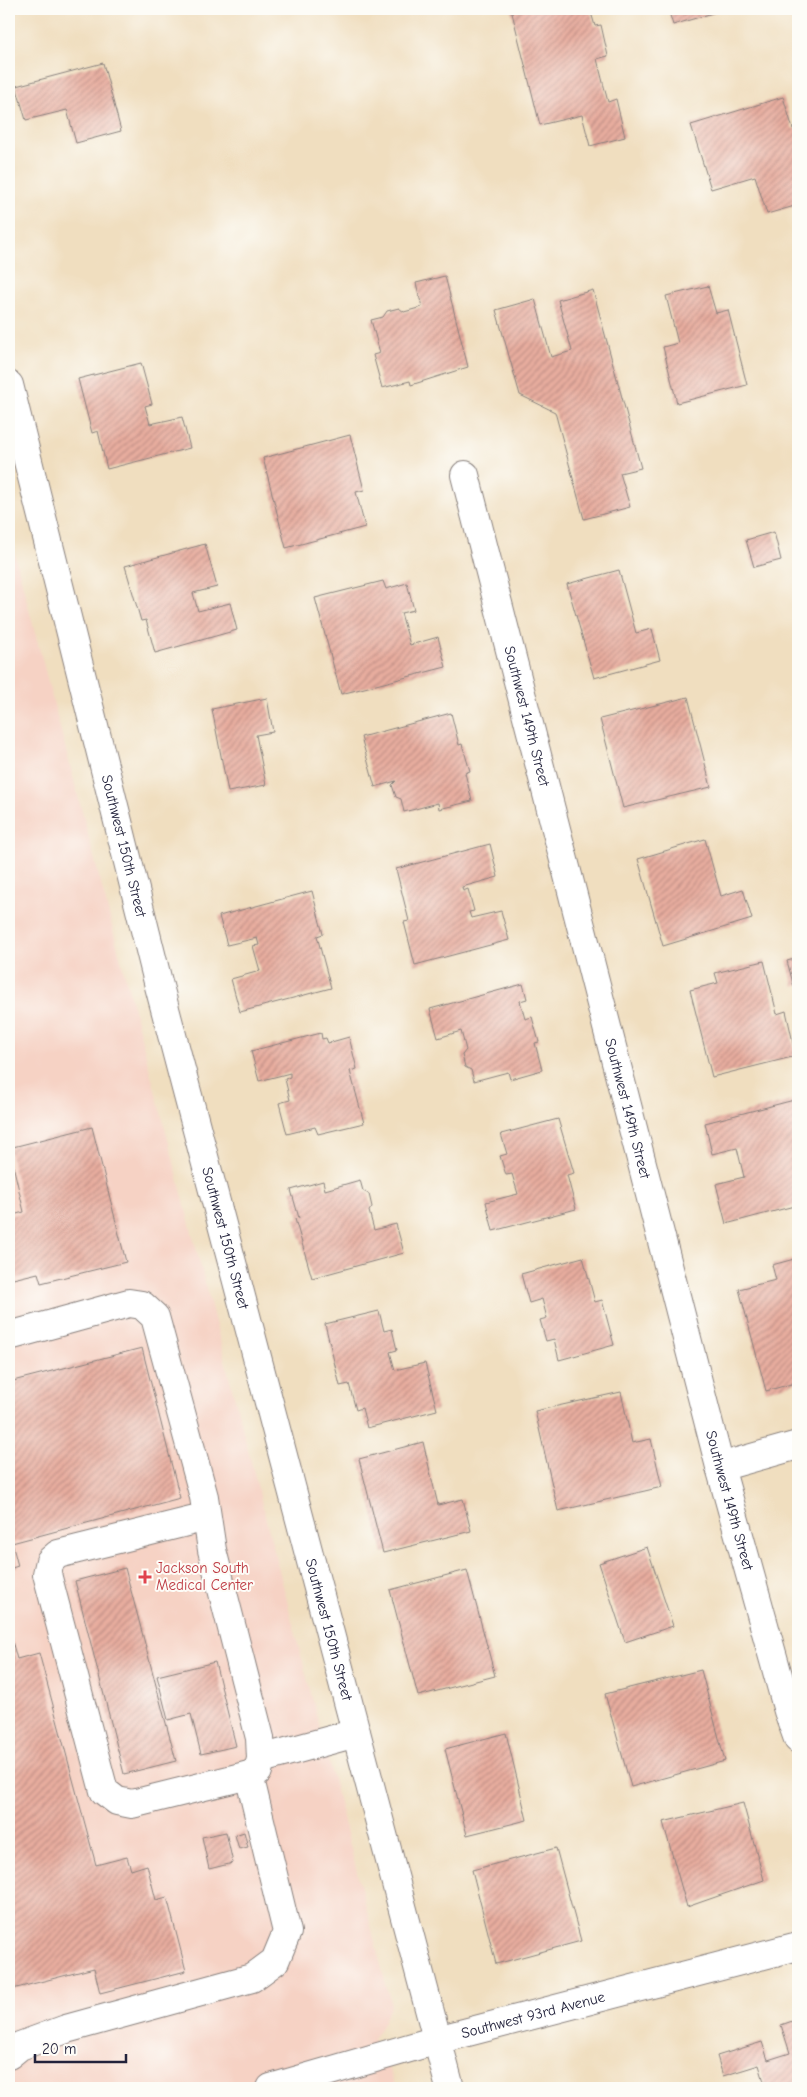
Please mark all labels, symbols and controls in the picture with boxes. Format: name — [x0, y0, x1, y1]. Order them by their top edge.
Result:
street label: Southwest 149th Street — [500, 644, 554, 789]
street label: Southwest 150th Street — [98, 773, 151, 920]
street label: Southwest 149th Street — [601, 1036, 655, 1181]
street label: Southwest 150th Street — [198, 1165, 253, 1312]
street label: Southwest 149th Street — [702, 1429, 758, 1573]
street label: Southwest 150th Street — [302, 1557, 356, 1703]
place label: Jackson South Medical Center — [156, 1559, 253, 1594]
marker: Jackson South Medical Center — [138, 1570, 152, 1584]
street label: Southwest 93rd Avenue — [459, 1988, 607, 2042]
scale bar — [35, 2032, 126, 2064]
text: 20 m — [42, 2040, 76, 2058]

